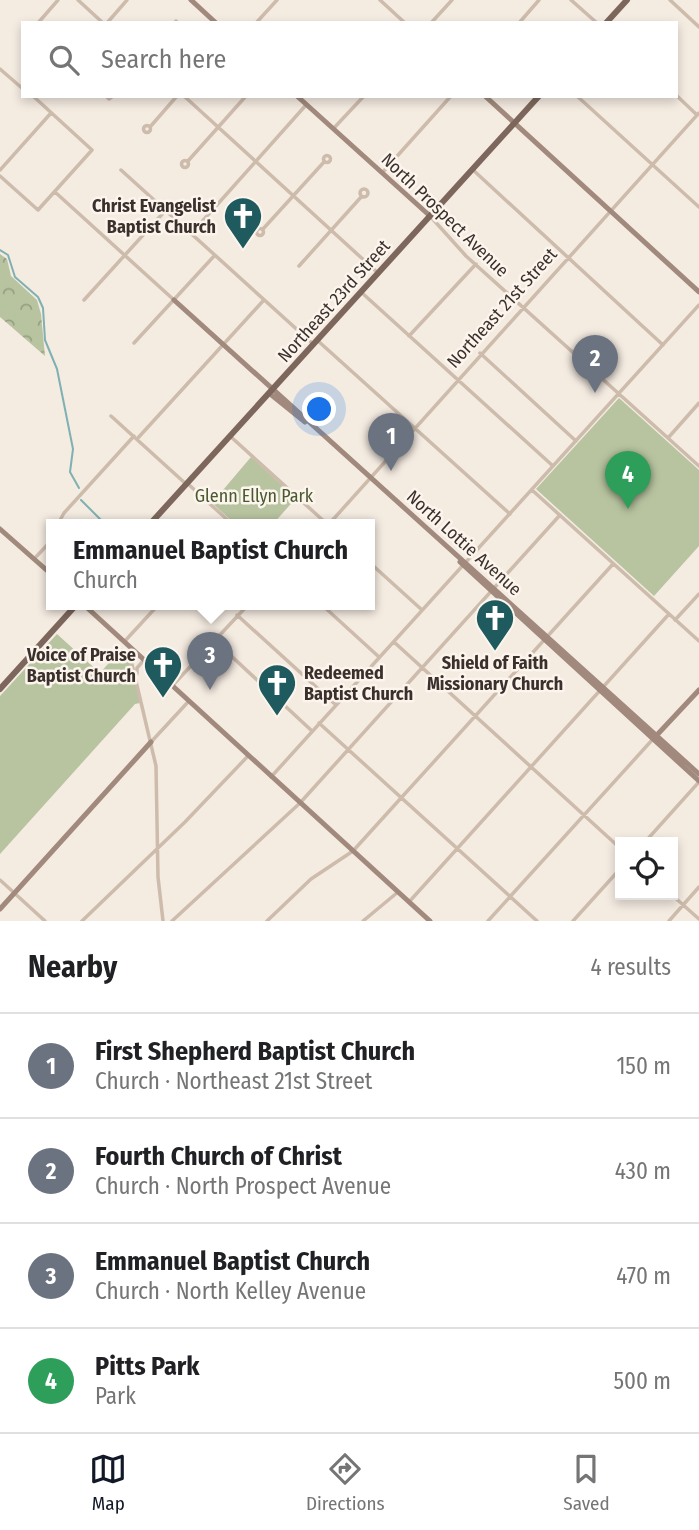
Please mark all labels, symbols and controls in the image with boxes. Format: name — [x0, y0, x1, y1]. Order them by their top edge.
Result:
search box — [21, 21, 678, 98]
icon: search — [45, 41, 83, 79]
text: Search here — [101, 44, 226, 75]
street label: North Prospect Avenue — [377, 149, 513, 282]
place label: Christ Evangelist Baptist Church — [92, 195, 217, 238]
church icon: Christ Evangelist Baptist Church — [222, 195, 264, 250]
street label: Northeast 23rd Street — [273, 235, 395, 367]
street label: Northeast 21st Street — [442, 243, 562, 373]
pin: 2 — [572, 335, 618, 393]
your location — [302, 392, 336, 426]
pin: 1 — [368, 413, 414, 471]
pin: 4 — [605, 451, 651, 509]
park label: Glenn Ellyn Park — [195, 485, 314, 507]
street label: North Lottie Avenue — [402, 486, 526, 600]
popup — [46, 519, 375, 610]
text: Emmanuel Baptist Church — [73, 535, 348, 566]
text: Church — [73, 566, 138, 594]
church icon: Shield of Faith Missionary Church — [474, 597, 516, 652]
pin: 3 — [187, 632, 233, 690]
place label: Voice of Praise Baptist Church — [26, 644, 136, 687]
church icon: Voice of Praise Baptist Church — [142, 644, 184, 699]
place label: Shield of Faith Missionary Church — [427, 652, 563, 695]
church icon: Redeemed Baptist Church — [256, 662, 298, 717]
place label: Redeemed Baptist Church — [304, 662, 413, 705]
map controls — [615, 837, 678, 900]
button: locate — [615, 837, 678, 900]
text: Nearby — [28, 949, 117, 985]
text: 4 results — [590, 953, 671, 981]
text: First Shepherd Baptist Church — [95, 1036, 415, 1067]
text: 1 — [46, 1052, 56, 1080]
text: 150 m — [616, 1052, 671, 1080]
text: Church · Northeast 21st Street — [95, 1067, 372, 1095]
text: Fourth Church of Christ — [95, 1141, 342, 1172]
text: 2 — [46, 1157, 56, 1185]
text: 430 m — [615, 1157, 671, 1185]
text: Church · North Prospect Avenue — [95, 1172, 391, 1200]
text: Emmanuel Baptist Church — [95, 1246, 370, 1277]
text: 3 — [46, 1262, 56, 1290]
text: 470 m — [616, 1262, 671, 1290]
text: Church · North Kelley Avenue — [95, 1277, 366, 1305]
text: Pitts Park — [95, 1351, 200, 1382]
text: 4 — [45, 1367, 57, 1395]
text: 500 m — [613, 1367, 671, 1395]
text: Park — [95, 1382, 136, 1410]
tab: Map — [89, 1450, 127, 1515]
tab: Directions — [306, 1450, 385, 1515]
tab: Saved — [563, 1450, 610, 1515]

